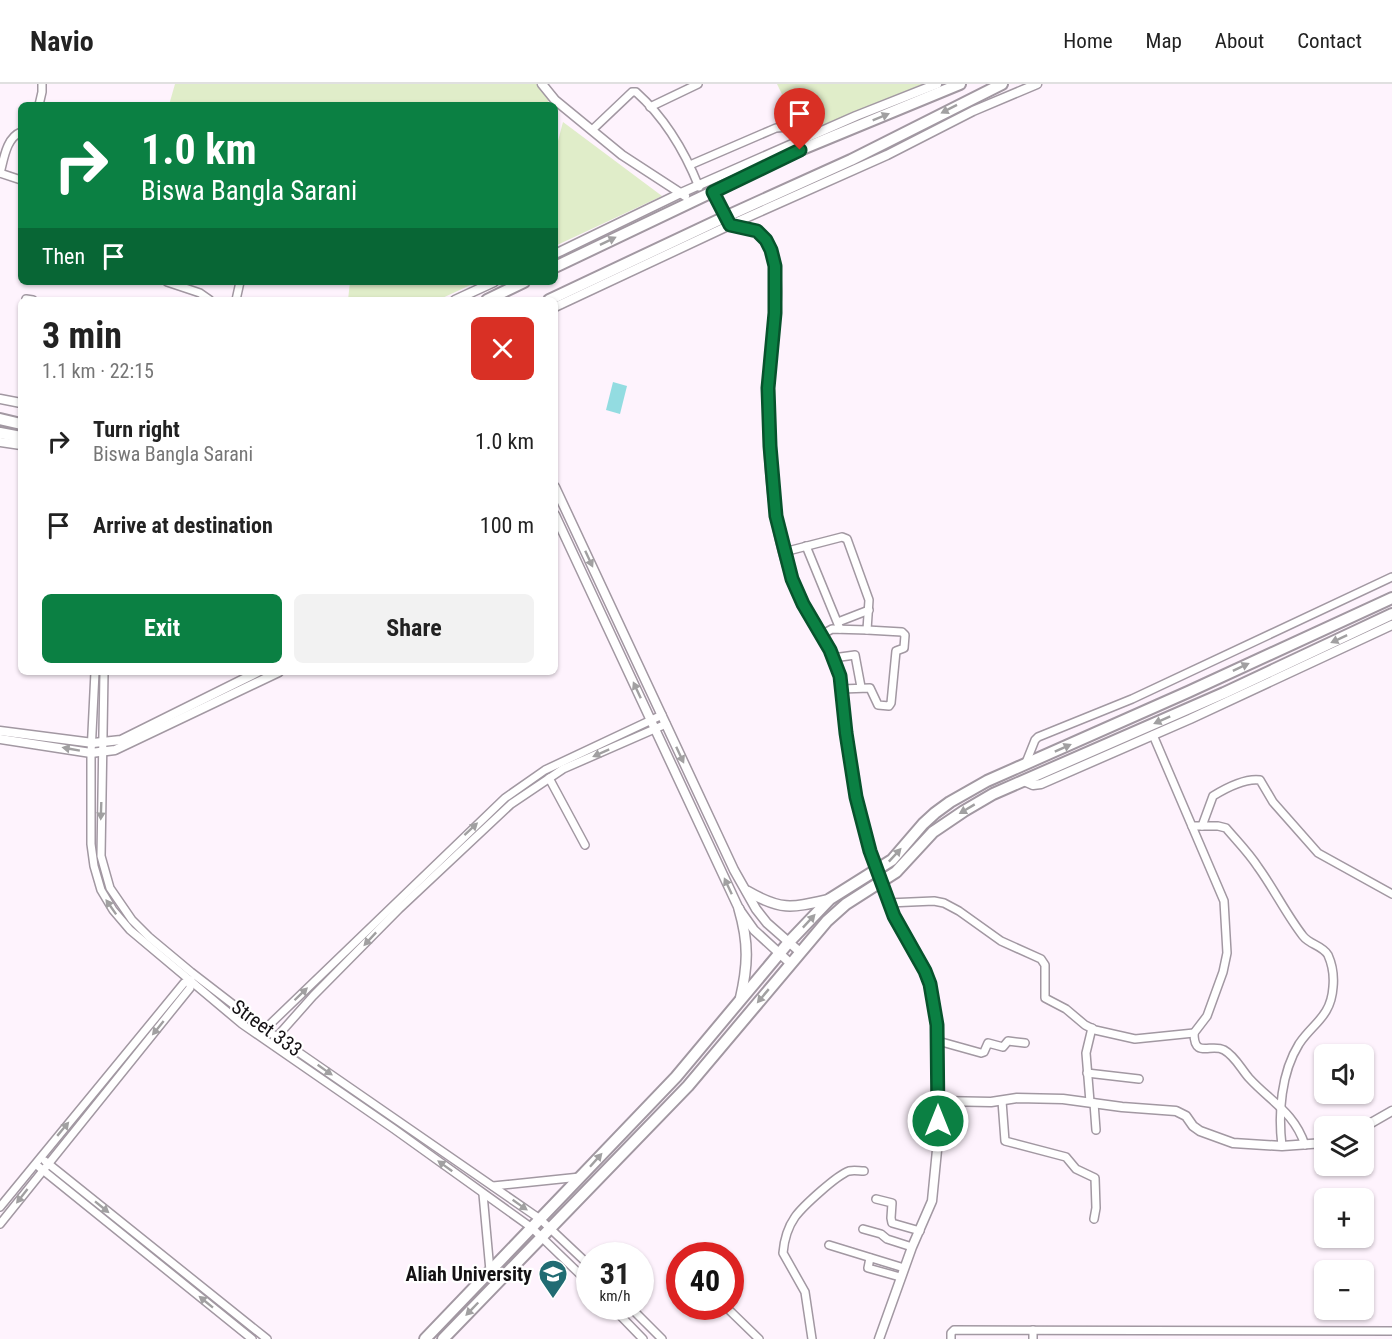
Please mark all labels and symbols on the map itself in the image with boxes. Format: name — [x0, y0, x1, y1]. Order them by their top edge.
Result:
pin — [774, 88, 825, 150]
one-way arrow — [940, 104, 957, 114]
one-way arrow — [872, 112, 890, 122]
one-way arrow — [599, 237, 616, 246]
one-way arrow — [584, 551, 593, 568]
one-way arrow — [1331, 634, 1348, 643]
one-way arrow — [1233, 663, 1250, 672]
one-way arrow — [632, 682, 641, 699]
one-way arrow — [1152, 715, 1170, 725]
one-way arrow — [1055, 743, 1072, 752]
one-way arrow — [61, 744, 80, 753]
one-way arrow — [676, 746, 685, 763]
one-way arrow — [592, 748, 610, 758]
one-way arrow — [96, 802, 106, 821]
one-way arrow — [958, 804, 975, 814]
one-way arrow — [464, 823, 478, 837]
one-way arrow — [888, 848, 902, 863]
one-way arrow — [724, 877, 733, 894]
one-way arrow — [106, 899, 118, 914]
one-way arrow — [802, 914, 816, 928]
one-way arrow — [363, 932, 377, 947]
one-way arrow — [293, 987, 308, 1001]
one-way arrow — [756, 988, 769, 1004]
street label: Street 333 — [227, 994, 307, 1062]
one-way arrow — [151, 1020, 164, 1036]
one-way arrow — [317, 1064, 333, 1075]
position arrow — [906, 1089, 970, 1153]
one-way arrow — [57, 1121, 70, 1137]
one-way arrow — [589, 1153, 603, 1168]
one-way arrow — [437, 1160, 453, 1172]
one-way arrow — [15, 1188, 28, 1204]
one-way arrow — [511, 1199, 527, 1211]
one-way arrow — [95, 1200, 110, 1212]
speed limit sign: 40 — [666, 1242, 744, 1320]
school or university icon: Aliah University — [537, 1258, 569, 1300]
place label: Aliah University — [406, 1262, 532, 1286]
one-way arrow — [198, 1296, 214, 1309]
one-way arrow — [466, 1301, 480, 1315]

